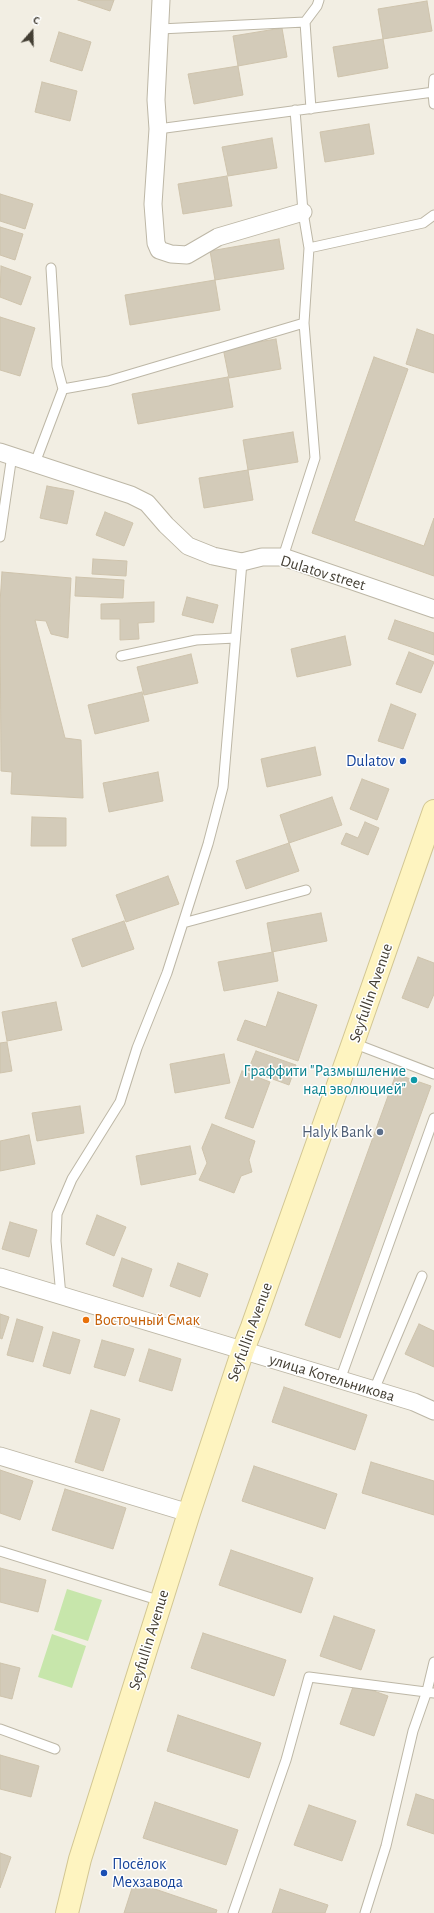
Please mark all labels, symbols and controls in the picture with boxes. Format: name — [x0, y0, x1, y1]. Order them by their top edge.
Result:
north arrow — [12, 12, 52, 52]
text: С — [32, 14, 41, 26]
street label: Dulatov street — [278, 551, 368, 595]
place label: Dulatov — [346, 751, 395, 771]
marker: Dulatov — [398, 756, 408, 766]
street label: Seyfullin Avenue — [345, 941, 397, 1045]
place label: Граффити "Размышление над эволюцией" — [243, 1061, 406, 1099]
marker: Граффити "Размышление над эволюцией" — [409, 1075, 419, 1085]
place label: Halyk Bank — [302, 1122, 372, 1142]
marker: Halyk Bank — [375, 1127, 385, 1137]
street label: Seyfullin Avenue — [223, 1280, 277, 1384]
place label: Восточный Смак — [94, 1310, 200, 1330]
marker: Восточный Смак — [81, 1315, 91, 1325]
street label: улица Котельникова — [267, 1350, 397, 1406]
street label: Seyfullin Avenue — [125, 1588, 173, 1692]
place label: Посёлок Мехзавода — [112, 1854, 183, 1892]
marker: Посёлок Мехзавода — [99, 1868, 109, 1878]

